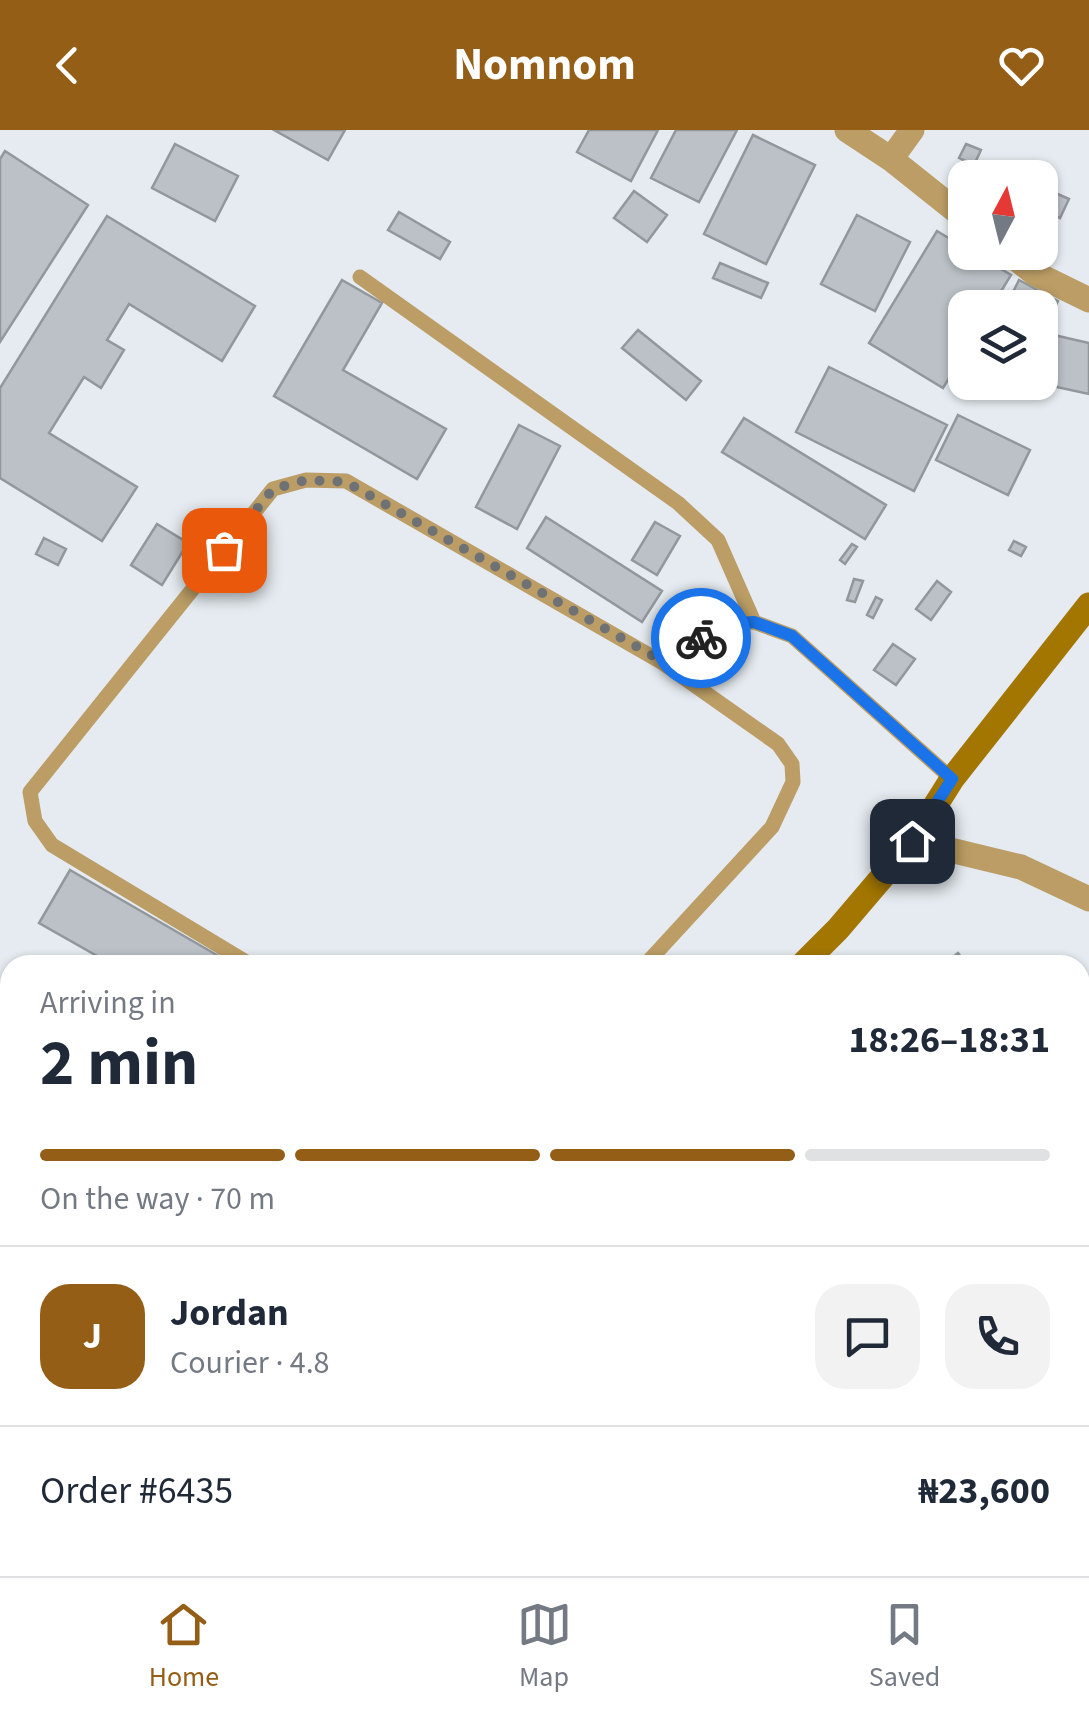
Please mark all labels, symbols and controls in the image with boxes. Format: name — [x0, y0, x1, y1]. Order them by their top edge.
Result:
text: Nomnom — [453, 33, 636, 97]
icon: back — [40, 38, 95, 93]
icon: heart — [994, 38, 1049, 93]
north arrow — [948, 160, 1058, 270]
map controls — [948, 160, 1058, 400]
button: layers — [948, 290, 1058, 400]
pin — [182, 508, 267, 593]
icon: bag — [197, 523, 252, 578]
courier — [651, 588, 751, 688]
icon: bike — [674, 611, 729, 666]
pin — [870, 799, 955, 884]
icon: home — [885, 814, 940, 869]
text: Arriving in — [40, 980, 176, 1026]
text: 18:26–18:31 — [848, 1013, 1050, 1067]
text: 2 min — [40, 1017, 198, 1110]
text: On the way · 70 m — [40, 1176, 275, 1222]
button: chat — [815, 1284, 920, 1389]
button: phone — [945, 1284, 1050, 1389]
text: Jordan — [170, 1286, 289, 1340]
text: J — [83, 1309, 102, 1363]
text: Courier · 4.8 — [170, 1340, 330, 1386]
text: Order #6435 — [40, 1464, 233, 1518]
text: ₦23,600 — [918, 1464, 1050, 1518]
tab: Home — [149, 1597, 219, 1697]
tab: Map — [517, 1597, 572, 1697]
tab: Saved — [869, 1597, 940, 1697]

